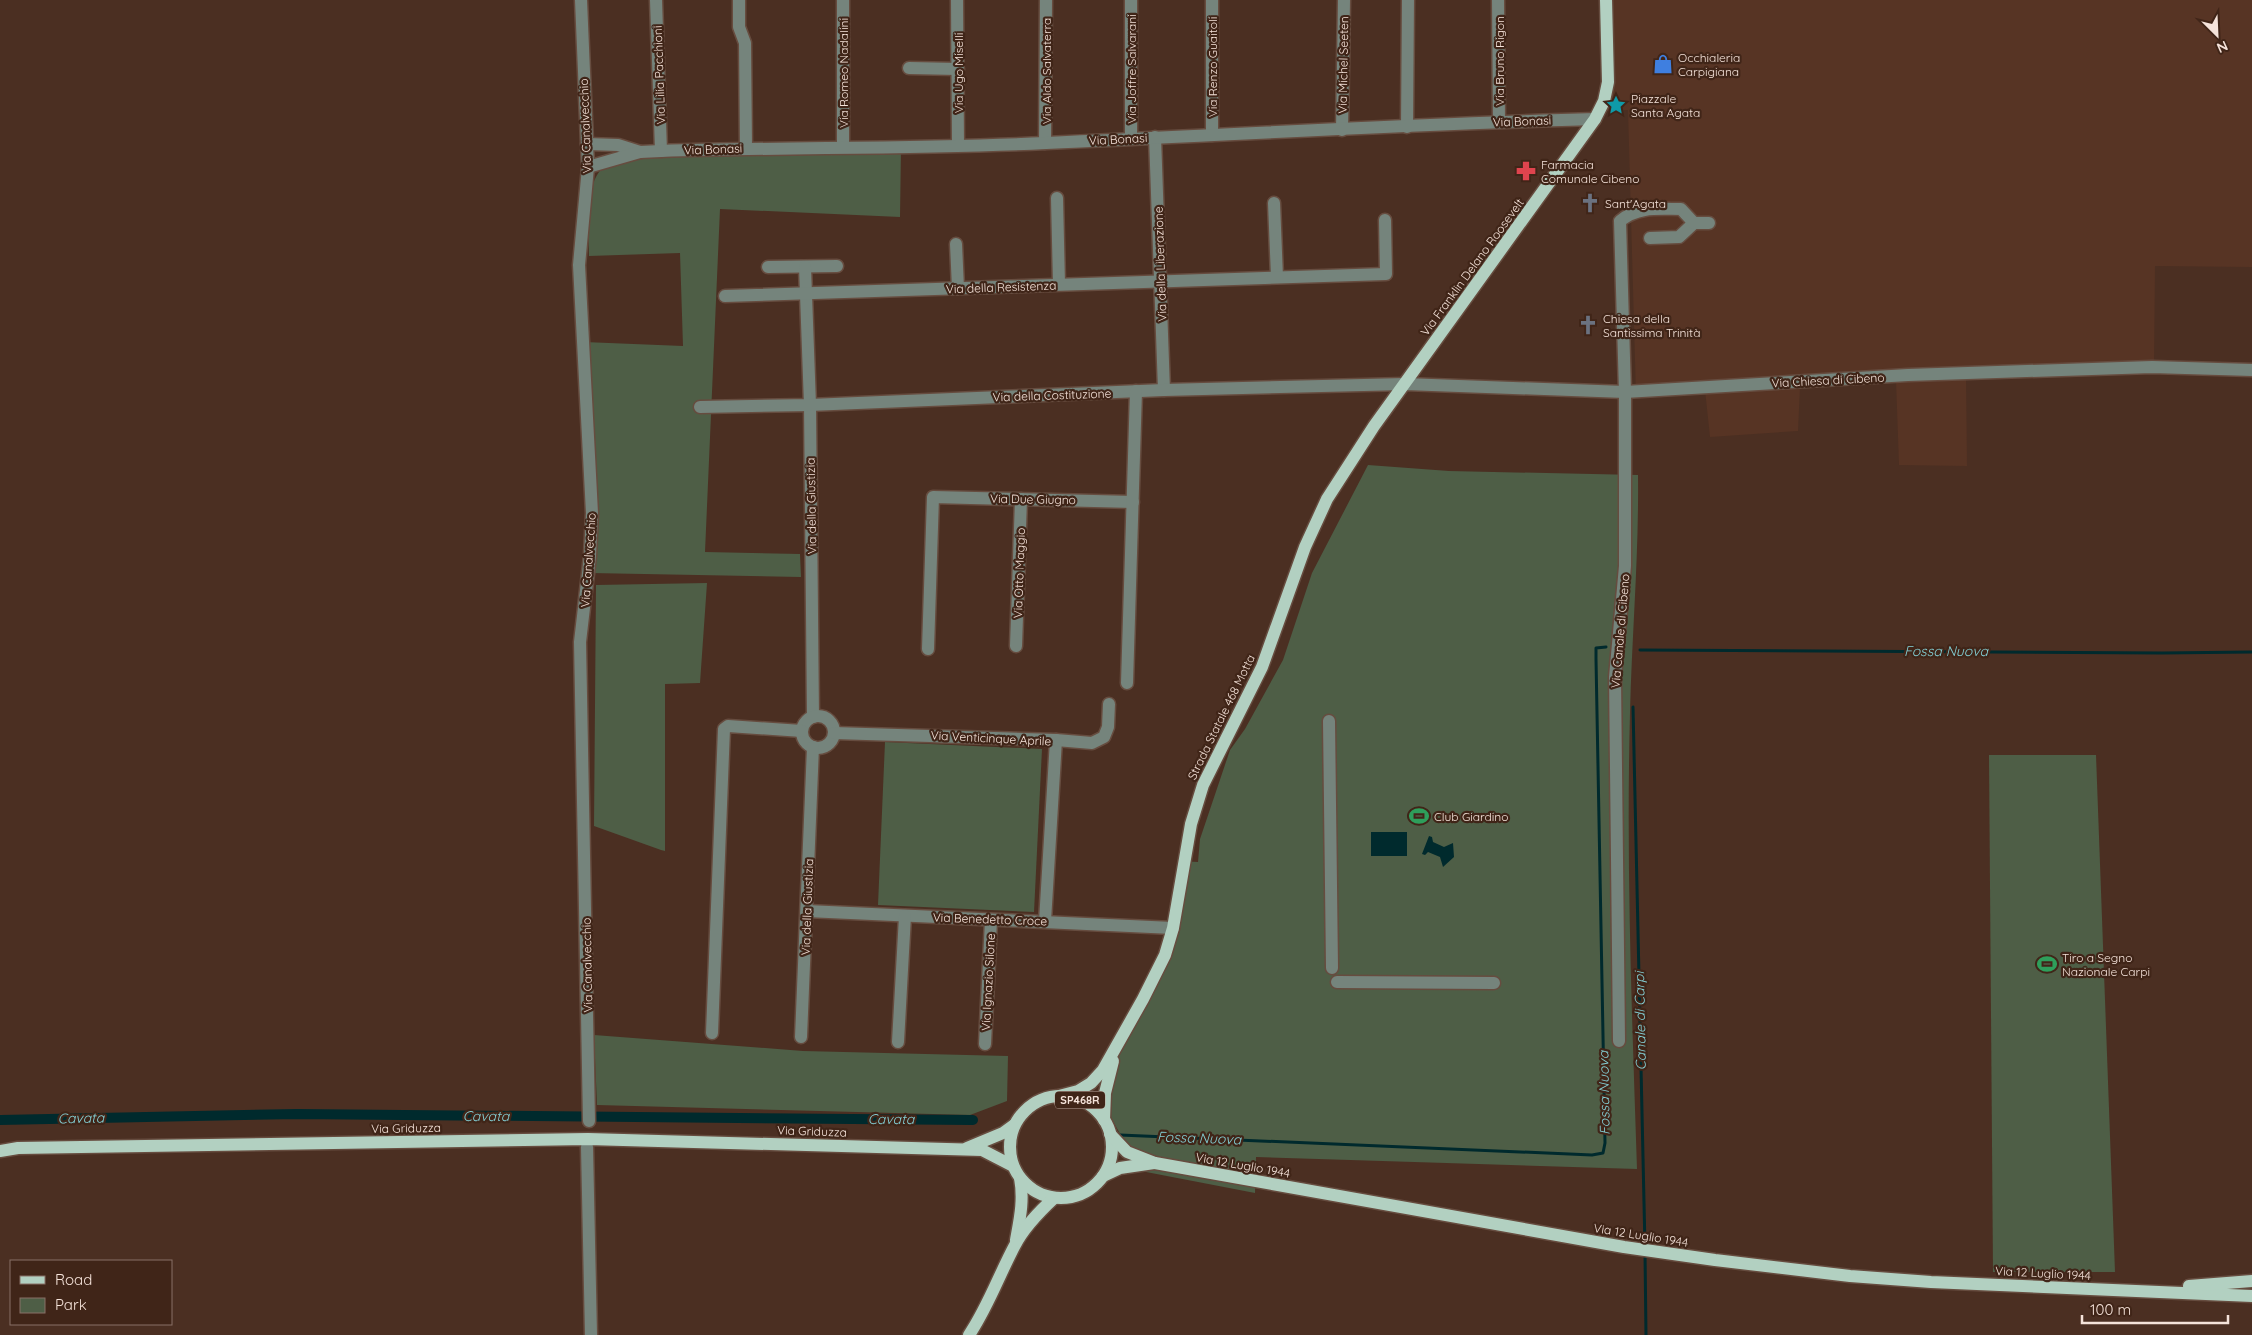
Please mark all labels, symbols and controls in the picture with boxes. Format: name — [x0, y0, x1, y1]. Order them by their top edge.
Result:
north arrow — [2192, 10, 2242, 60]
street label: Via Joffre Salvarani — [1124, 14, 1139, 124]
street label: Via Michel Seeten — [1335, 16, 1351, 114]
street label: Via Bruno Rigon — [1492, 16, 1507, 106]
street label: Via Renzo Guaitoli — [1205, 17, 1220, 117]
street label: Via Romeo Nadalini — [836, 18, 851, 128]
street label: Via Aldo Salvaterra — [1039, 18, 1054, 124]
street label: Via Lilia Pacchioni — [650, 25, 668, 125]
street label: Via Ugo Miselli — [951, 33, 966, 113]
text: N — [2214, 37, 2231, 57]
place label: Occhialeria Carpigiana — [1678, 50, 1740, 79]
shop icon: Occhialeria Carpigiana — [1652, 53, 1674, 75]
street label: Via Canalvecchio — [576, 78, 594, 174]
place label: Piazzale Santa Agata — [1631, 91, 1700, 120]
place icon: Piazzale Santa Agata — [1605, 94, 1627, 116]
street label: Via Bonasi — [1492, 112, 1552, 130]
street label: Via Bonasi — [1088, 130, 1148, 148]
street label: Via Bonasi — [683, 140, 743, 158]
place label: Farmacia Comunale Cibeno — [1541, 157, 1639, 186]
pharmacy icon: Farmacia Comunale Cibeno — [1515, 160, 1537, 182]
church icon: Sant'Agata — [1579, 192, 1601, 214]
street label: Via Franklin Delano Roosevelt — [1417, 195, 1527, 339]
place label: Sant'Agata — [1605, 196, 1666, 211]
street label: Via della Liberazione — [1150, 206, 1170, 322]
street label: Via della Resistenza — [945, 278, 1057, 296]
place label: Chiesa della Santissima Trinità — [1603, 311, 1700, 340]
church icon: Chiesa della Santissima Trinità — [1577, 314, 1599, 336]
street label: Via Chiesa di Cibeno — [1771, 370, 1885, 390]
street label: Via della Costituzione — [992, 385, 1112, 405]
street label: Via della Giustizia — [803, 457, 819, 555]
street label: Via Due Giugno — [990, 491, 1076, 507]
street label: Via Canalvecchio — [577, 512, 599, 608]
street label: Via Otto Maggio — [1010, 527, 1028, 619]
street label: Via Canale di Cibeno — [1608, 573, 1632, 689]
water label: Fossa Nuova — [1904, 642, 1990, 660]
street label: Strada Statale 468 Motta — [1184, 652, 1258, 782]
street label: Via Venticinque Aprile — [930, 727, 1052, 749]
sports icon: Club Giardino — [1408, 805, 1430, 827]
place label: Club Giardino — [1434, 809, 1508, 824]
street label: Via della Giustizia — [798, 858, 816, 956]
street label: Via Benedetto Croce — [933, 910, 1048, 929]
street label: Via Canalvecchio — [579, 917, 595, 1013]
street label: Via Ignazio Silone — [978, 933, 998, 1031]
place label: Tiro a Segno Nazionale Carpi — [2062, 950, 2150, 979]
sports icon: Tiro a Segno Nazionale Carpi — [2036, 953, 2058, 975]
water label: Canale di Carpi — [1630, 969, 1650, 1071]
water label: Fossa Nuova — [1594, 1049, 1614, 1135]
road number: SP468R — [1055, 1092, 1105, 1108]
water label: Cavata — [463, 1107, 511, 1125]
water label: Cavata — [58, 1109, 106, 1127]
water label: Cavata — [868, 1110, 916, 1128]
street label: Via Griduzza — [371, 1120, 441, 1136]
street label: Via Griduzza — [777, 1122, 847, 1140]
water label: Fossa Nuova — [1157, 1128, 1243, 1149]
street label: Via 12 Luglio 1944 — [1195, 1149, 1291, 1181]
street label: Via 12 Luglio 1944 — [1593, 1220, 1689, 1250]
legend — [10, 1260, 172, 1325]
street label: Via 12 Luglio 1944 — [1995, 1263, 2091, 1283]
text: Road — [55, 1270, 92, 1289]
scale bar — [2082, 1292, 2228, 1324]
text: Park — [55, 1295, 87, 1314]
text: 100 m — [2090, 1300, 2131, 1319]

